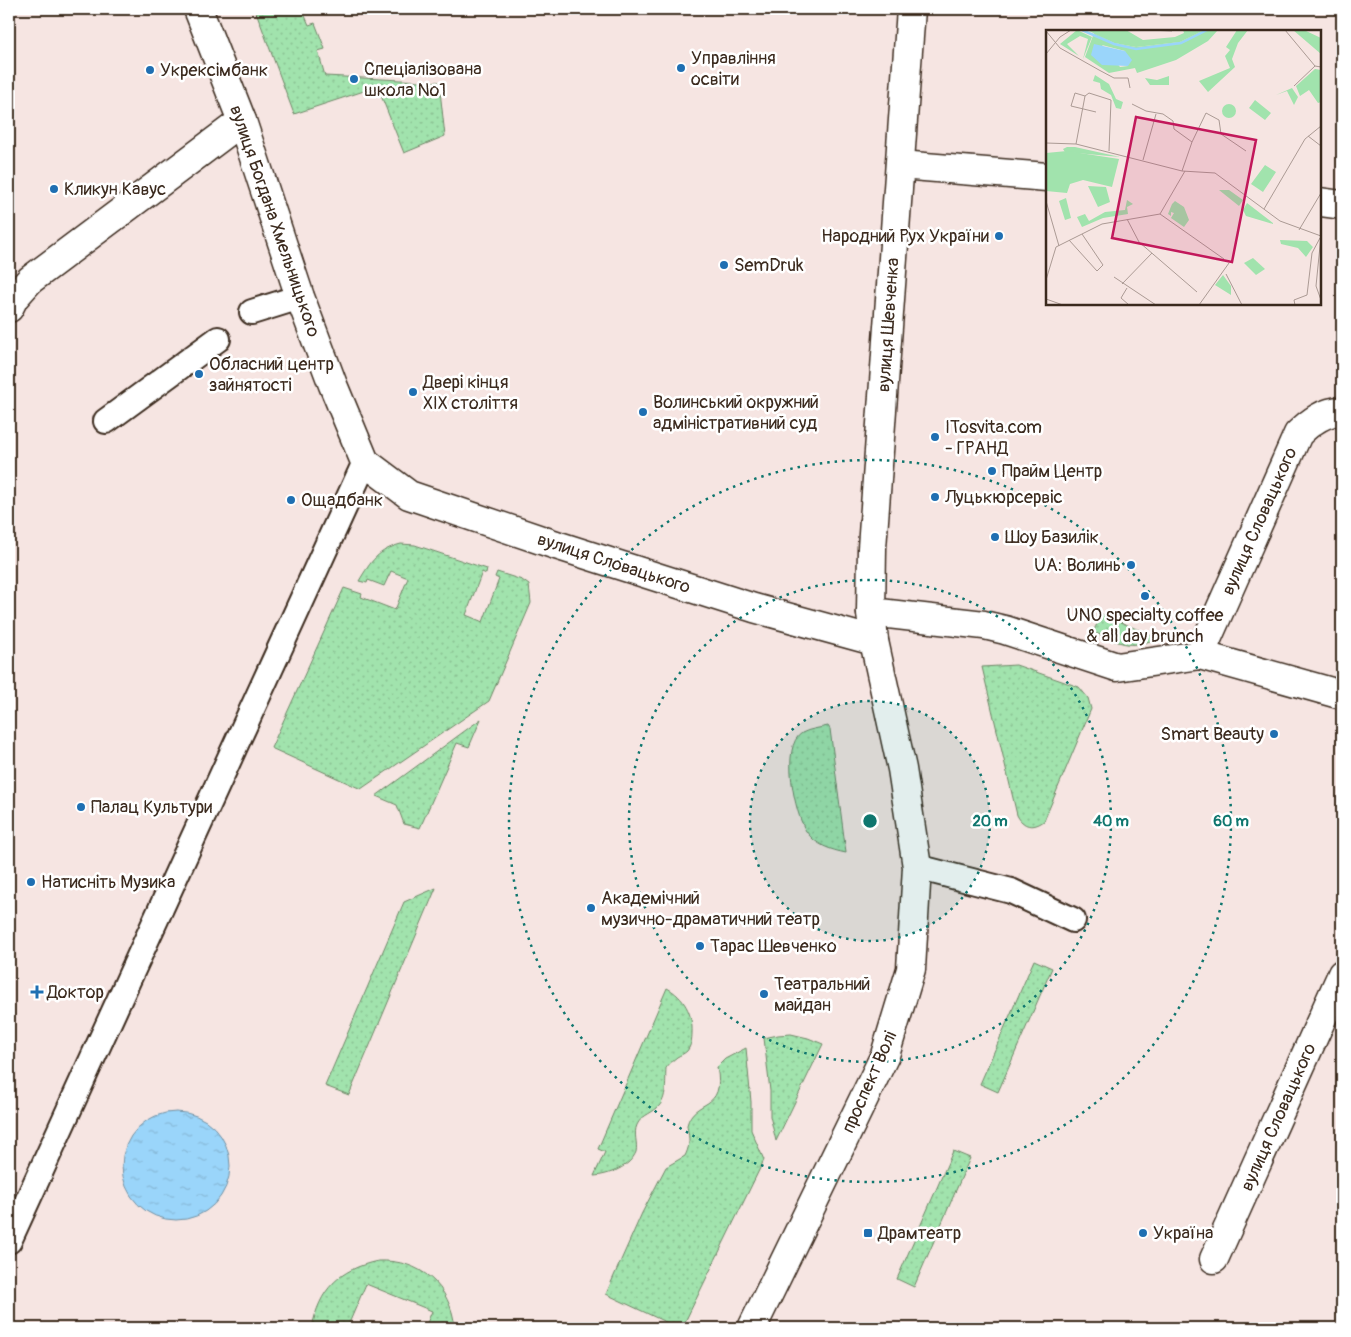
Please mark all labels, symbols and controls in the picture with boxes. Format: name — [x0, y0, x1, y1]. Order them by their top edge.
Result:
inset map — [1046, 30, 1321, 305]
place label: Управління освіти — [691, 47, 776, 91]
place label: Спеціалізована школа №1 — [364, 58, 482, 102]
place label: Укрексімбанк — [160, 59, 268, 82]
marker: Управління освіти — [675, 62, 687, 74]
marker: Укрексімбанк — [144, 64, 156, 76]
marker: Спеціалізована школа №1 — [348, 73, 360, 85]
street label: вулиця Богдана Хмельницького — [224, 102, 325, 340]
place label: Кликун Кавус — [64, 178, 166, 201]
marker: Кликун Кавус — [48, 183, 60, 195]
place label: Народний Рух України — [821, 225, 989, 248]
marker: Народний Рух України — [993, 230, 1005, 242]
place label: SemDruk — [734, 254, 804, 277]
street label: вулиця Шевченка — [872, 257, 905, 393]
marker: SemDruk — [718, 259, 730, 271]
place label: Обласний центр зайнятості — [209, 353, 334, 397]
marker: Обласний центр зайнятості — [193, 368, 205, 380]
place label: Двері кінця ХІХ століття — [422, 371, 518, 415]
marker: Двері кінця ХІХ століття — [407, 386, 419, 398]
place label: Волинський окружний адміністративний суд — [653, 391, 819, 435]
marker: Волинський окружний адміністративний суд — [637, 406, 649, 418]
place label: ITosvita.com - ГРАНД — [945, 416, 1042, 460]
marker: ITosvita.com - ГРАНД — [929, 431, 941, 443]
street label: вулиця Словацького — [1217, 443, 1303, 599]
place label: Прайм Центр — [1002, 460, 1102, 483]
marker: Прайм Центр — [986, 465, 998, 477]
place label: Луцькюрсервіс — [944, 486, 1063, 509]
place label: Ощадбанк — [301, 489, 383, 512]
marker: Луцькюрсервіс — [929, 491, 941, 503]
marker: Ощадбанк — [285, 494, 297, 506]
place label: Шоу Базилік — [1005, 526, 1099, 549]
street label: вулиця Словацького — [534, 528, 694, 599]
marker: Шоу Базилік — [989, 531, 1001, 543]
place label: UA: Волинь — [1034, 554, 1121, 577]
marker: UA: Волинь — [1125, 559, 1137, 571]
marker: UNO specialty coffee & all day brunch — [1139, 590, 1151, 602]
place label: UNO specialty coffee & all day brunch — [1066, 604, 1224, 648]
place label: Smart Beauty — [1161, 723, 1264, 746]
marker: Smart Beauty — [1268, 728, 1280, 740]
place label: Палац Культури — [91, 796, 212, 819]
marker: Палац Культури — [75, 801, 87, 813]
centre of rings — [861, 812, 879, 830]
text: 20 m — [972, 812, 1008, 831]
text: 40 m — [1093, 812, 1129, 831]
text: 60 m — [1213, 812, 1249, 831]
place label: Натисніть Музика — [41, 871, 175, 894]
marker: Натисніть Музика — [25, 876, 37, 888]
place label: Академічний музично-драматичний театр — [601, 887, 820, 931]
marker: Академічний музично-драматичний театр — [585, 902, 597, 914]
place label: Тарас Шевченко — [710, 935, 837, 958]
marker: Тарас Шевченко — [694, 940, 706, 952]
place label: Театральний майдан — [774, 973, 871, 1017]
place label: Доктор — [46, 981, 104, 1004]
marker: Доктор — [31, 986, 43, 998]
marker: Театральний майдан — [758, 988, 770, 1000]
street label: проспект Волі — [837, 1028, 902, 1137]
street label: вулиця Словацького — [1236, 1039, 1322, 1195]
place label: Драмтеатр — [877, 1222, 961, 1245]
place label: Україна — [1153, 1222, 1213, 1245]
marker: Драмтеатр — [862, 1227, 874, 1239]
marker: Україна — [1137, 1227, 1149, 1239]

